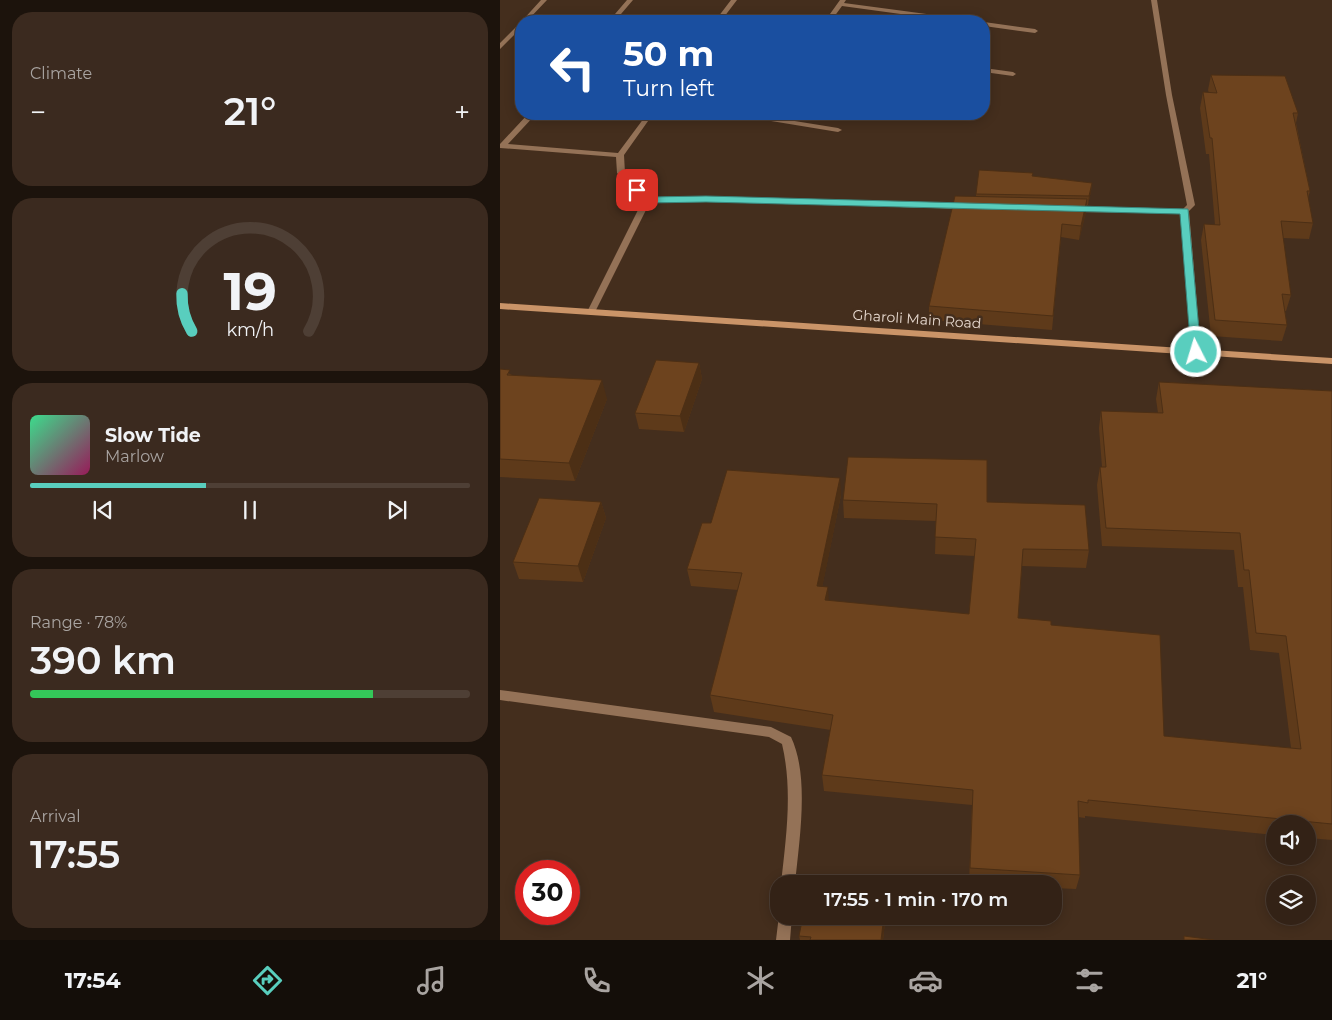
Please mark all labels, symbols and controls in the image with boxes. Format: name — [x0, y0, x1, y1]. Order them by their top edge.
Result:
text: 50 m — [623, 32, 714, 75]
icon: left — [540, 35, 605, 100]
text: Climate — [30, 64, 92, 83]
text: Turn left — [623, 75, 715, 102]
text: 21° — [224, 88, 276, 135]
text: − — [30, 95, 46, 129]
text: + — [454, 95, 470, 129]
pin — [616, 169, 658, 211]
icon: arrive — [623, 176, 651, 204]
text: 19 — [223, 260, 277, 323]
street label: Gharoli Main Road — [852, 306, 982, 332]
text: km/h — [226, 319, 274, 340]
position arrow — [1169, 325, 1221, 377]
text: Slow Tide — [105, 424, 201, 447]
text: Marlow — [105, 447, 164, 466]
icon: previous — [89, 496, 117, 524]
icon: pause — [236, 496, 264, 524]
icon: next — [383, 496, 411, 524]
text: Range · 78% — [30, 613, 127, 632]
text: 390 km — [30, 637, 176, 684]
text: Arrival — [30, 807, 80, 826]
map controls — [1266, 815, 1316, 925]
button: sound — [1266, 815, 1316, 865]
text: 17:55 — [30, 831, 120, 878]
speed limit sign: 30 — [515, 860, 580, 925]
button: layers — [1266, 875, 1316, 925]
text: 17:55 · 1 min · 170 m — [824, 888, 1008, 911]
icon: directions — [250, 963, 285, 998]
icon: music — [414, 963, 449, 998]
icon: phone — [579, 963, 614, 998]
icon: climate — [743, 963, 778, 998]
icon: car — [908, 963, 943, 998]
icon: filters — [1072, 963, 1107, 998]
text: 17:54 — [65, 967, 121, 994]
text: 21° — [1236, 967, 1267, 994]

